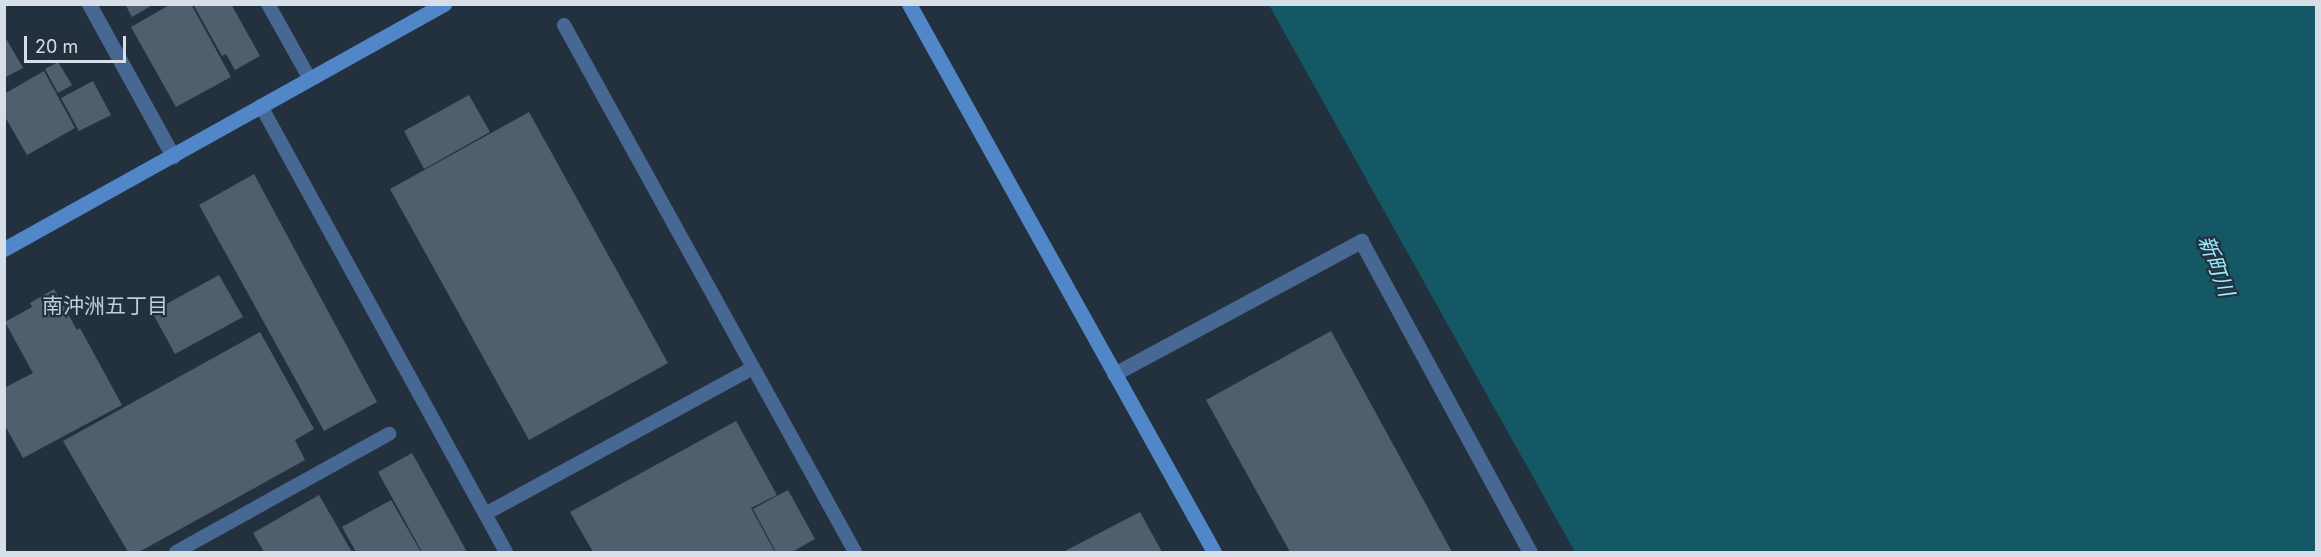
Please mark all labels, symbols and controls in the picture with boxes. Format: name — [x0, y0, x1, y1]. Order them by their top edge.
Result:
scale bar — [27, 24, 129, 62]
text: 20 m — [35, 36, 78, 57]
water label: 新町川 — [2193, 232, 2239, 300]
district label: 南沖洲五丁目 — [42, 293, 168, 319]

